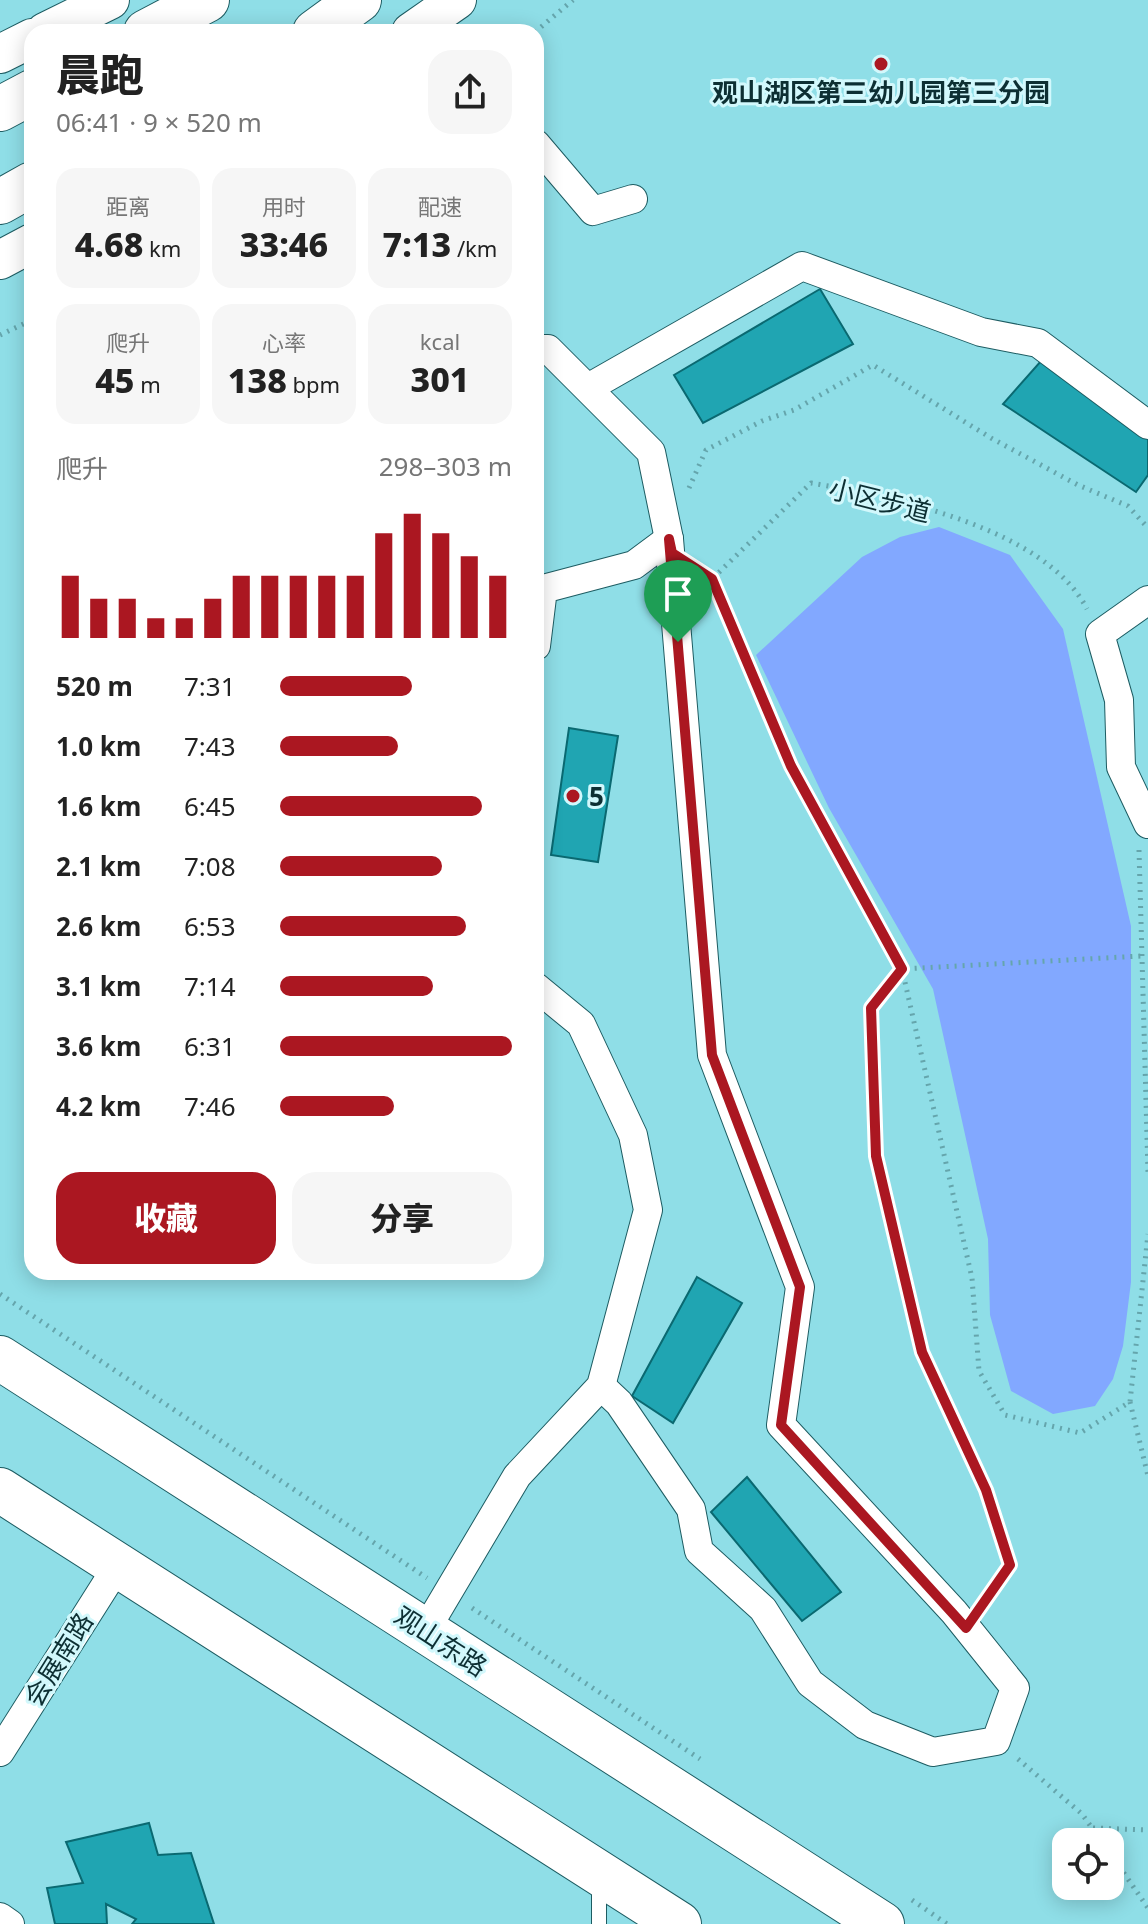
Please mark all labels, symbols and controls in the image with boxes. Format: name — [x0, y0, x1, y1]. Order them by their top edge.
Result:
text: 晨跑 — [56, 44, 144, 104]
button: share — [428, 50, 512, 134]
marker: 观山湖区第三幼儿园第三分园 — [872, 55, 890, 73]
place label: 观山湖区第三幼儿园第三分园 — [712, 74, 1050, 110]
text: 06:41 · 9 × 520 m — [56, 104, 262, 140]
text: 距离 — [106, 191, 150, 221]
text: 用时 — [262, 191, 306, 221]
text: 配速 — [418, 191, 462, 221]
text: 4.68 — [75, 221, 143, 267]
text: 33:46 — [240, 221, 328, 267]
text: 7:13 — [383, 221, 451, 267]
text: km — [143, 233, 181, 263]
text: /km — [451, 233, 497, 263]
text: kcal — [420, 326, 460, 356]
text: 爬升 — [106, 327, 150, 357]
text: 心率 — [262, 327, 306, 357]
text: 301 — [411, 356, 469, 402]
text: 45 — [95, 357, 135, 403]
text: 138 — [228, 357, 287, 403]
text: m — [135, 369, 161, 399]
text: bpm — [287, 369, 340, 399]
text: 298–303 m — [379, 448, 512, 484]
text: 爬升 — [56, 450, 108, 486]
street label: 小区步道 — [825, 470, 935, 530]
pin — [644, 560, 712, 642]
icon: arrive — [656, 572, 700, 616]
text: 520 m — [56, 668, 133, 704]
text: 7:31 — [184, 668, 236, 704]
text: 1.0 km — [56, 728, 141, 764]
text: 7:43 — [184, 728, 236, 764]
place label: 5 — [589, 778, 604, 814]
marker: 5 — [564, 787, 582, 805]
text: 1.6 km — [56, 788, 141, 824]
text: 6:45 — [184, 788, 236, 824]
text: 2.1 km — [56, 848, 141, 884]
text: 7:08 — [184, 848, 236, 884]
text: 2.6 km — [56, 908, 141, 944]
text: 6:53 — [184, 908, 236, 944]
text: 3.1 km — [56, 968, 141, 1004]
text: 7:14 — [184, 968, 236, 1004]
text: 3.6 km — [56, 1028, 141, 1064]
text: 6:31 — [184, 1028, 236, 1064]
text: 4.2 km — [56, 1088, 141, 1124]
text: 7:46 — [184, 1088, 236, 1124]
button: 收藏 — [56, 1172, 276, 1264]
button: 分享 — [292, 1172, 512, 1264]
street label: 观山东路 — [388, 1598, 494, 1684]
street label: 会展南路 — [15, 1605, 101, 1713]
map controls — [1052, 1828, 1124, 1900]
button: locate — [1052, 1828, 1124, 1900]

